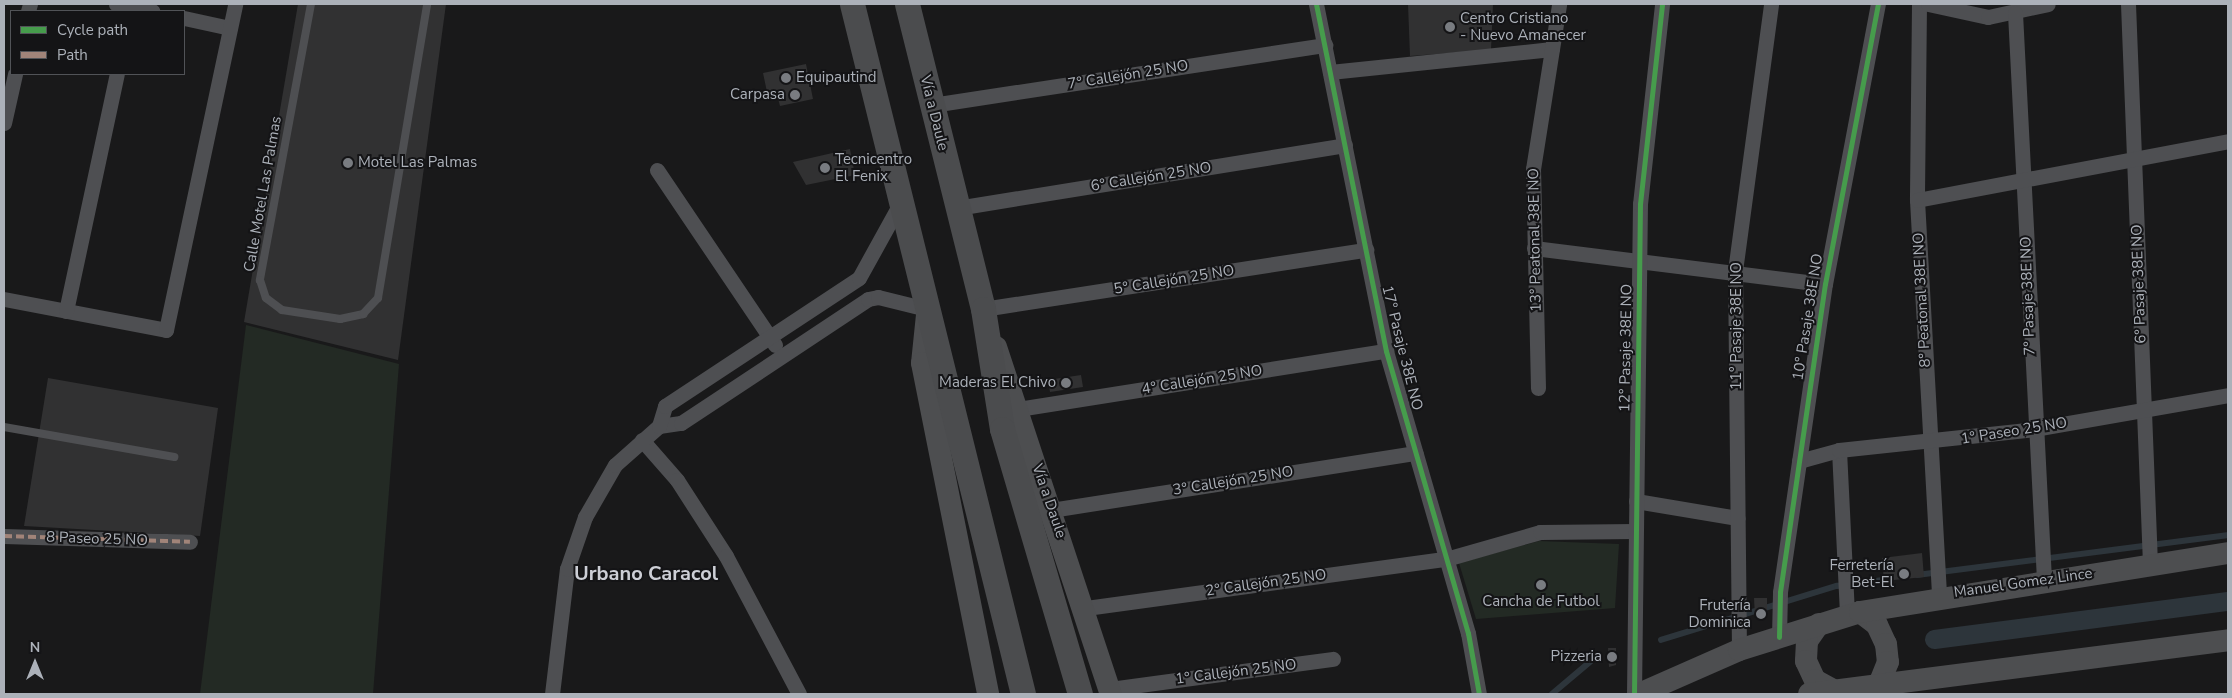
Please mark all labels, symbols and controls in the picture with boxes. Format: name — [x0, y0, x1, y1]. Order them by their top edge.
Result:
place label: Centro Cristiano - Nuevo Amanecer — [1460, 9, 1586, 44]
legend — [10, 10, 185, 75]
text: Cycle path — [57, 20, 128, 40]
marker: Centro Cristiano - Nuevo Amanecer — [1444, 21, 1456, 33]
text: Path — [57, 45, 88, 65]
street label: 7° Callejón 25 NO — [1066, 57, 1190, 93]
place label: Equipautind — [796, 69, 876, 87]
marker: Equipautind — [780, 72, 792, 84]
street label: Vía a Daule — [916, 73, 952, 153]
place label: Carpasa — [730, 86, 785, 104]
marker: Carpasa — [789, 89, 801, 101]
street label: Calle Motel Las Palmas — [240, 115, 286, 273]
place label: Tecnicentro El Fenix — [835, 150, 912, 185]
place label: Motel Las Palmas — [358, 154, 477, 172]
marker: Motel Las Palmas — [342, 157, 354, 169]
street label: 6° Callejón 25 NO — [1089, 159, 1213, 195]
marker: Tecnicentro El Fenix — [819, 162, 831, 174]
street label: 13° Peatonal 38E NO — [1525, 168, 1545, 312]
street label: 6° Pasaje 38E NO — [2128, 224, 2150, 344]
street label: 8° Peatonal 38E NO — [1909, 232, 1935, 368]
street label: 7° Pasaje 38E NO — [2017, 236, 2039, 356]
street label: 10° Pasaje 38E NO — [1789, 252, 1827, 382]
street label: 5° Callejón 25 NO — [1112, 262, 1236, 298]
street label: 11° Pasaje 38E NO — [1728, 262, 1746, 390]
street label: 17° Pasaje 38E NO — [1378, 284, 1426, 412]
street label: 12° Pasaje 38E NO — [1616, 284, 1636, 412]
street label: 4° Callejón 25 NO — [1140, 362, 1264, 398]
place label: Maderas El Chivo — [939, 374, 1056, 392]
marker: Maderas El Chivo — [1060, 377, 1072, 389]
street label: 1° Paseo 25 NO — [1960, 414, 2068, 448]
street label: Vía a Daule — [1028, 462, 1070, 540]
street label: 3° Callejón 25 NO — [1171, 463, 1295, 499]
street label: 8 Paseo 25 NO — [46, 528, 148, 550]
place label: Ferretería Bet-El — [1830, 556, 1894, 591]
district label: Urbano Caracol — [574, 561, 718, 585]
street label: Manuel Gomez Lince — [1953, 564, 2093, 602]
street label: 2° Callejón 25 NO — [1204, 566, 1328, 600]
marker: Ferretería Bet-El — [1898, 568, 1910, 580]
marker: Cancha de Futbol — [1535, 579, 1547, 591]
place label: Cancha de Futbol — [1482, 593, 1600, 611]
place label: Frutería Dominica — [1688, 596, 1751, 631]
marker: Frutería Dominica — [1755, 608, 1767, 620]
north arrow — [10, 638, 60, 688]
text: N — [30, 638, 40, 657]
place label: Pizzeria — [1551, 648, 1602, 666]
marker: Pizzeria — [1606, 651, 1618, 663]
street label: 1° Callejón 25 NO — [1174, 656, 1298, 688]

